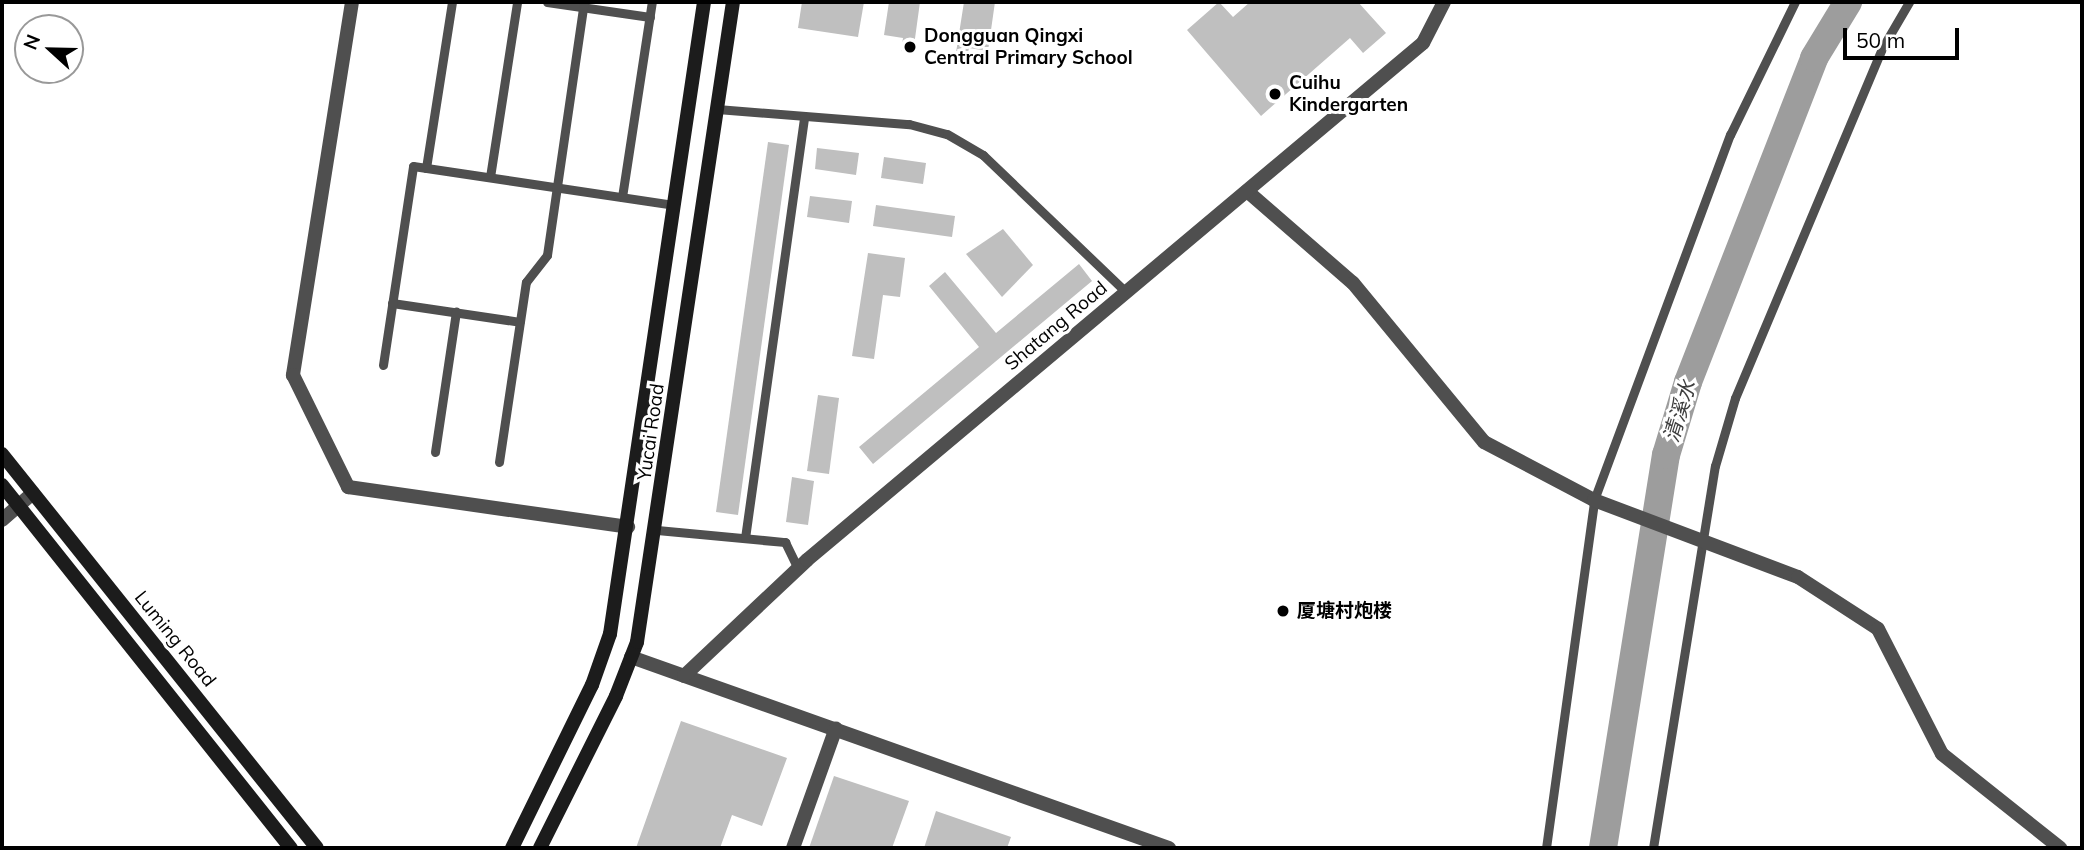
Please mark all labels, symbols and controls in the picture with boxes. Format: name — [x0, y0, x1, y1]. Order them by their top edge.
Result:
north arrow — [14, 14, 84, 84]
scale bar — [1846, 14, 1962, 58]
place label: Dongguan Qingxi Central Primary School — [924, 25, 1133, 69]
text: 50 m — [1856, 27, 1905, 53]
text: N — [18, 31, 45, 53]
marker: Dongguan Qingxi Central Primary School — [902, 39, 918, 55]
place label: Cuihu Kindergarten — [1289, 72, 1408, 116]
marker: Cuihu Kindergarten — [1267, 86, 1283, 102]
street label: Shatang Road — [1000, 277, 1112, 375]
water label: 清溪水 — [1658, 377, 1700, 445]
street label: Yucai Road — [633, 382, 669, 482]
street label: Luming Road — [129, 587, 221, 691]
place label: 厦塘村炮楼 — [1297, 600, 1392, 622]
marker: 厦塘村炮楼 — [1275, 603, 1291, 619]

